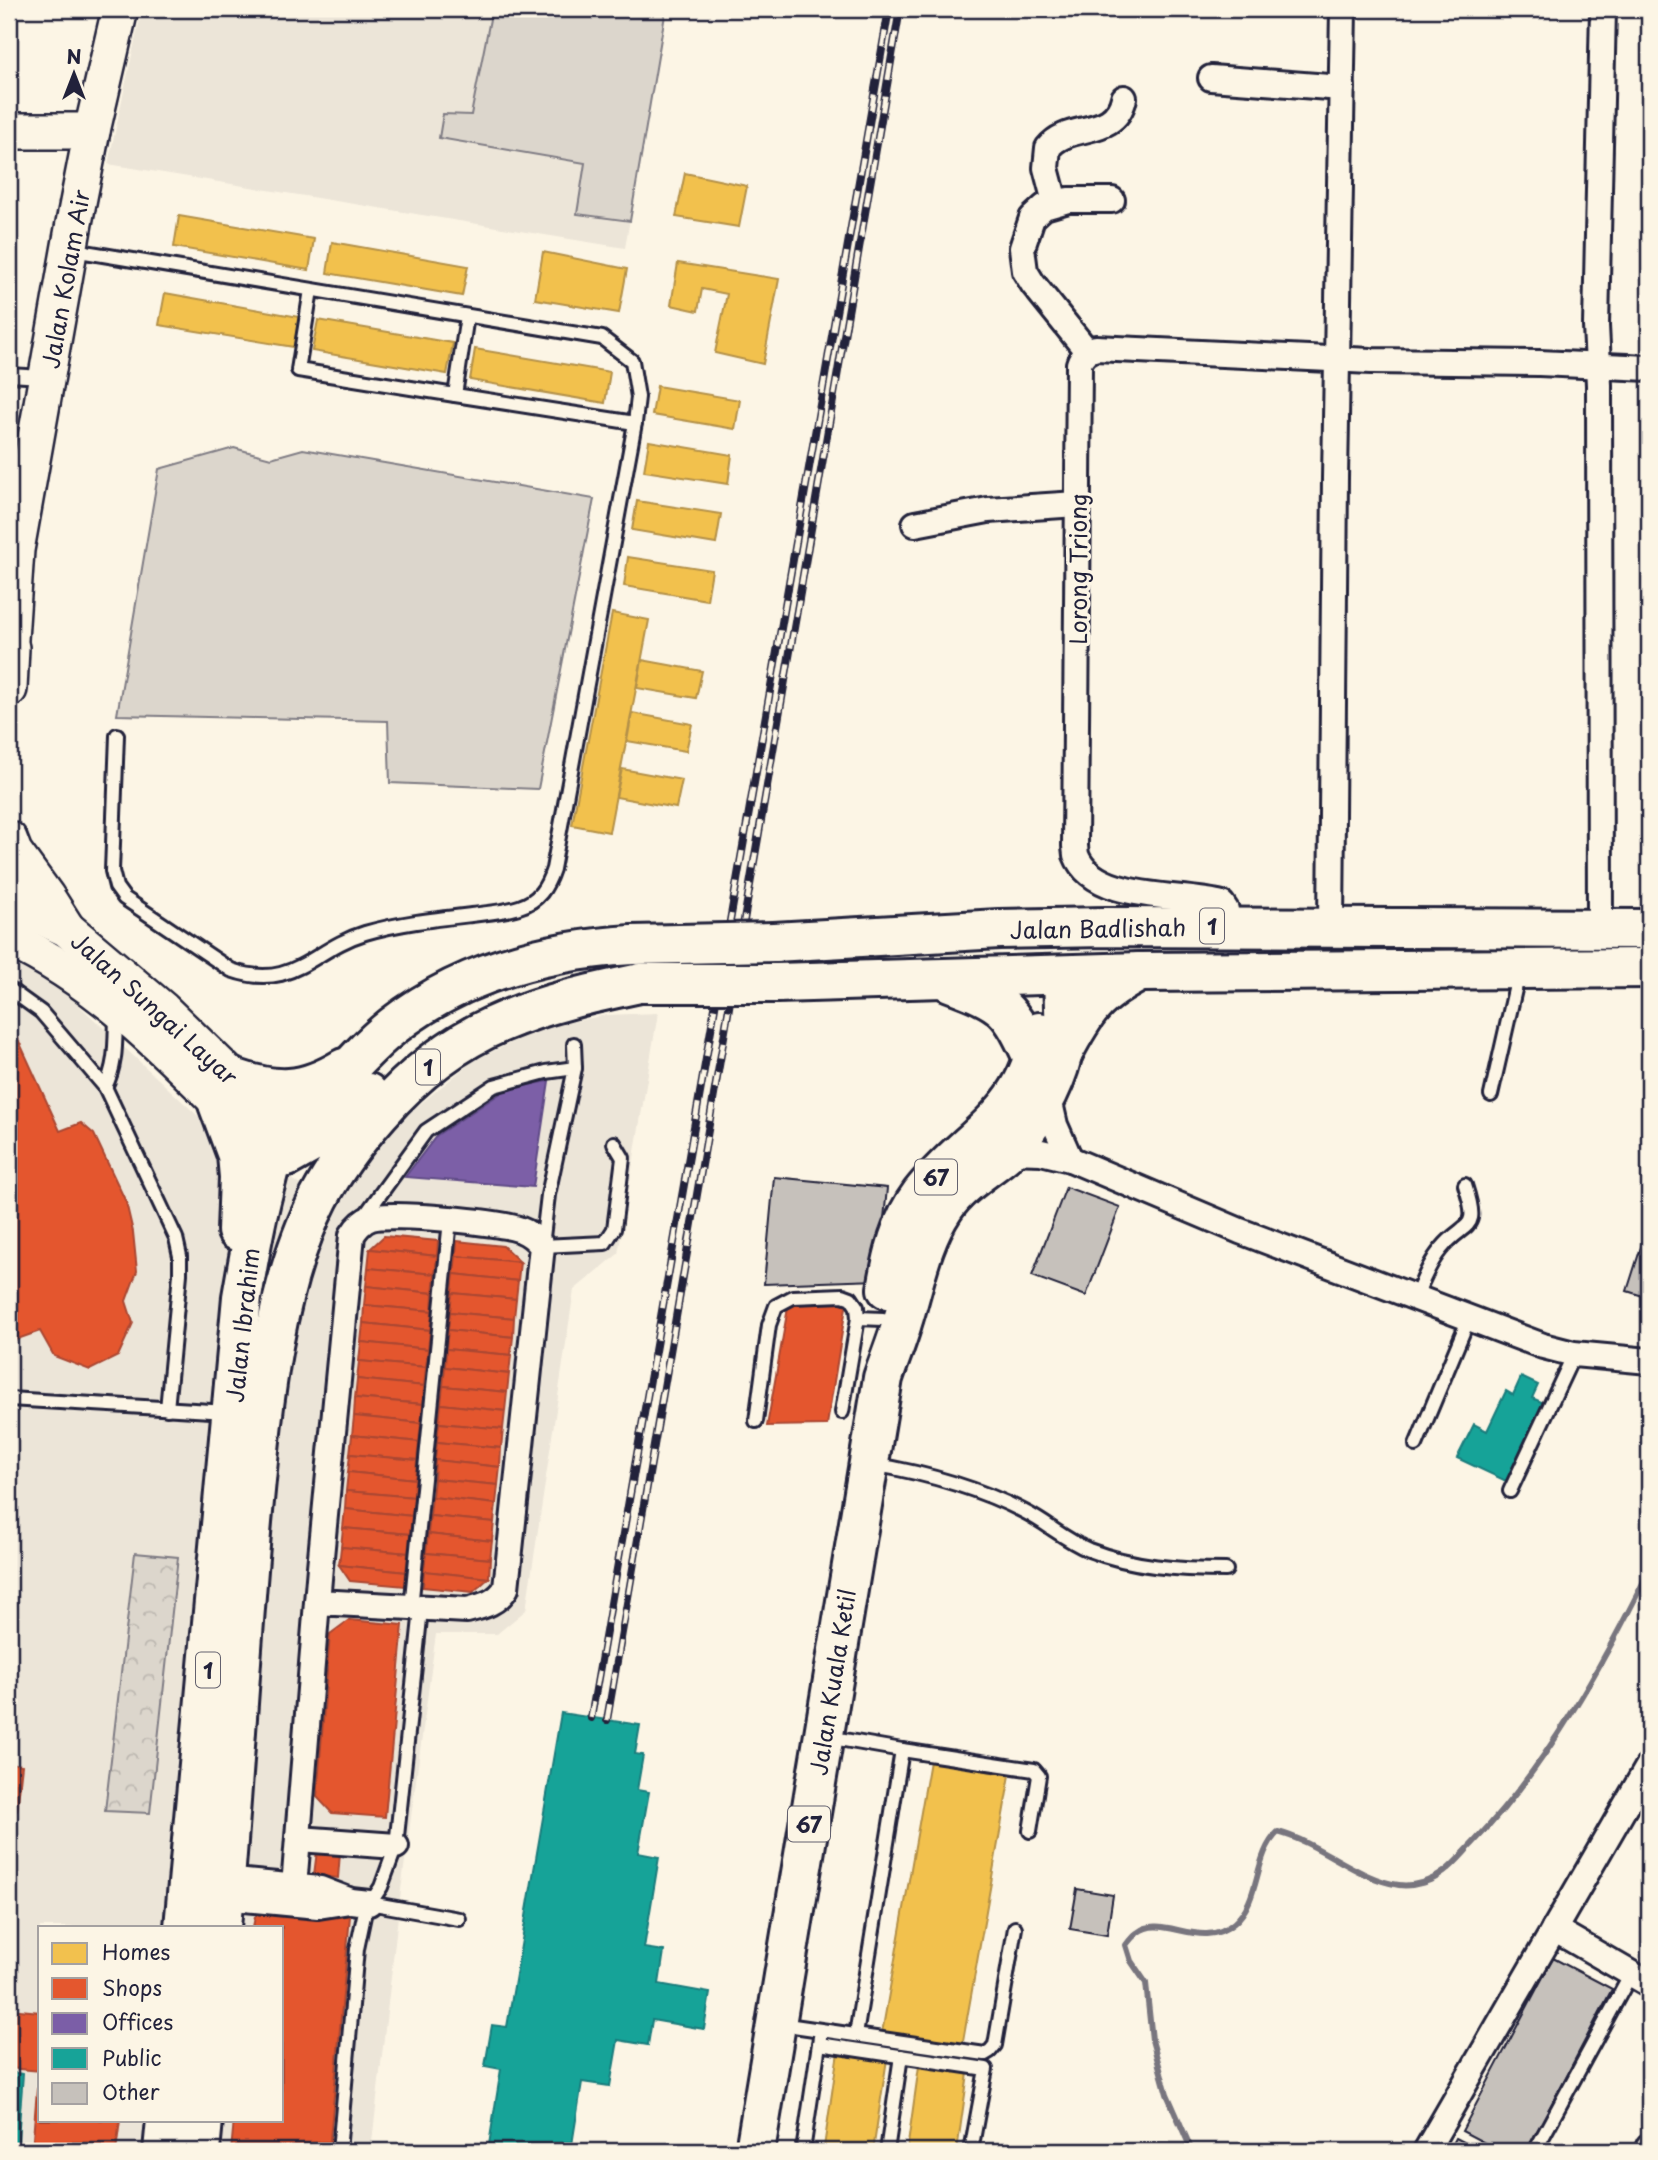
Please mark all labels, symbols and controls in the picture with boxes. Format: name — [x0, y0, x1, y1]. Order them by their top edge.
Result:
north arrow — [38, 38, 108, 108]
text: N — [66, 42, 82, 70]
street label: Jalan Kolam Air — [32, 186, 98, 371]
street label: Lorong Triong — [1060, 493, 1095, 645]
road number: 1 — [1200, 908, 1224, 944]
street label: Jalan Badlishah — [1010, 909, 1186, 947]
street label: Jalan Sungai Layar — [64, 923, 247, 1093]
road number: 1 — [416, 1050, 440, 1084]
road number: 67 — [915, 1160, 957, 1194]
street label: Jalan Ibrahim — [216, 1246, 268, 1404]
street label: Jalan Kuala Ketil — [800, 1586, 864, 1778]
road number: 1 — [196, 1652, 220, 1688]
road number: 67 — [788, 1806, 830, 1842]
legend — [38, 1926, 284, 2122]
text: Homes — [102, 1935, 170, 1967]
text: Shops — [102, 1971, 162, 2003]
text: Offices — [102, 2005, 173, 2037]
text: Public — [102, 2041, 162, 2073]
text: Other — [102, 2075, 160, 2107]

